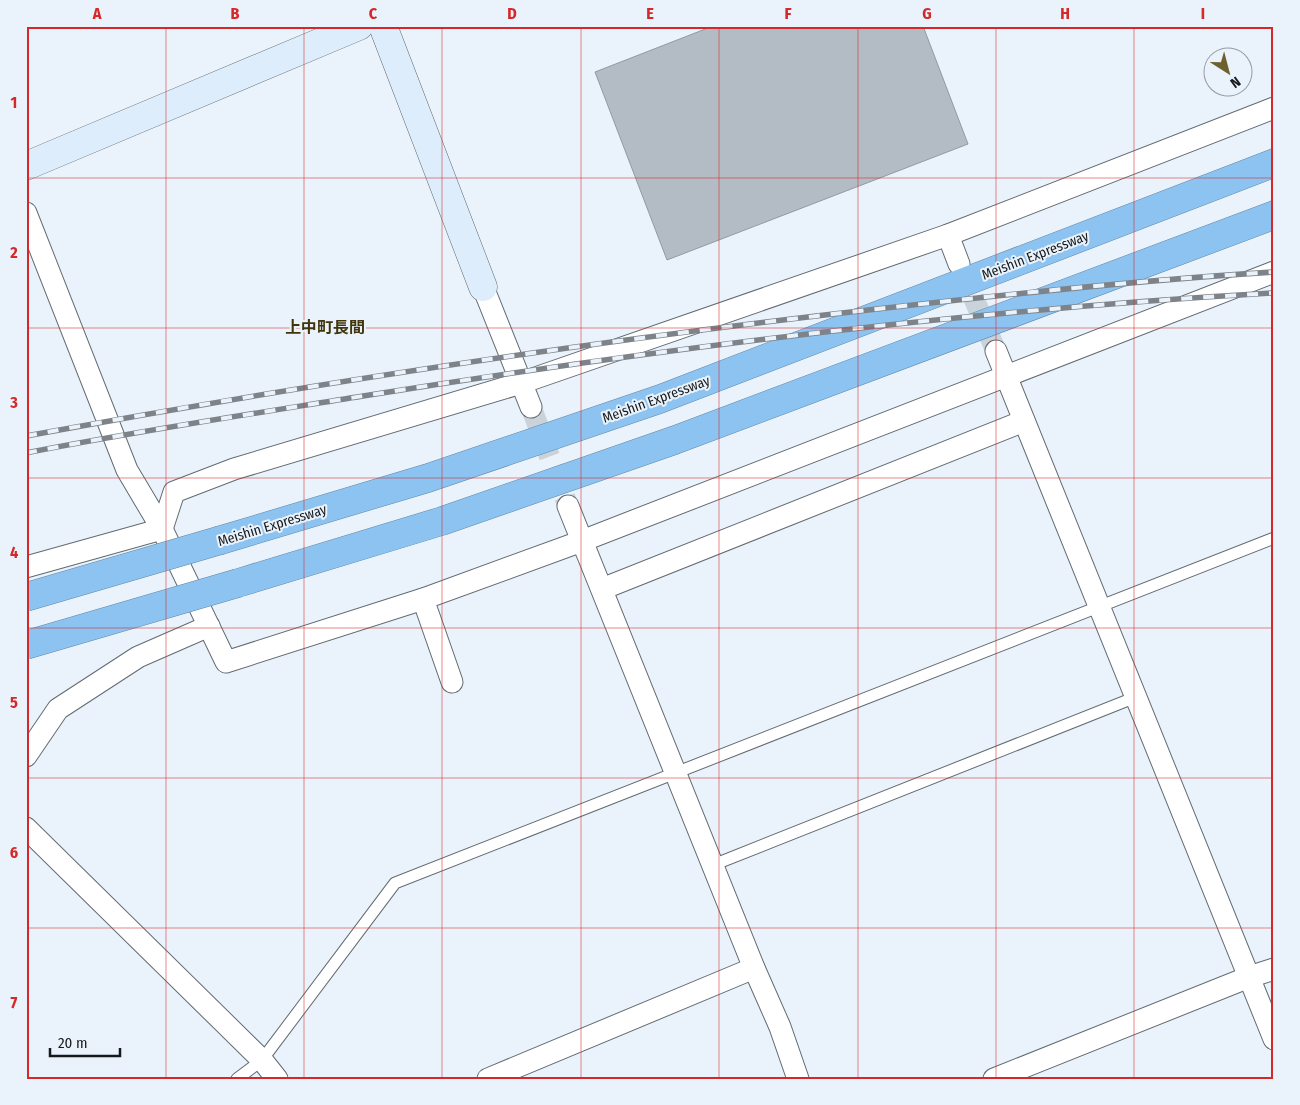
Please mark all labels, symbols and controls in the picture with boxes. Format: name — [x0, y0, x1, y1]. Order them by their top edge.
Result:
text: A — [92, 4, 102, 23]
text: B — [231, 4, 240, 23]
text: C — [369, 4, 378, 23]
text: D — [507, 4, 517, 23]
text: E — [646, 4, 654, 23]
text: F — [784, 4, 792, 23]
text: G — [922, 4, 932, 23]
text: H — [1060, 4, 1070, 23]
text: I — [1201, 4, 1205, 23]
north arrow — [1202, 48, 1252, 98]
text: N — [1227, 73, 1244, 91]
text: 1 — [11, 93, 17, 112]
street label: Meishin Expressway — [979, 227, 1092, 284]
text: 2 — [9, 243, 18, 262]
district label: 上中町長間 — [285, 318, 365, 337]
street label: Meishin Expressway — [600, 372, 713, 427]
text: 3 — [9, 393, 18, 412]
street label: Meishin Expressway — [216, 501, 329, 550]
text: 4 — [10, 543, 18, 562]
text: 5 — [10, 693, 18, 712]
text: 6 — [10, 843, 18, 862]
text: 7 — [11, 993, 18, 1012]
scale bar — [50, 1025, 120, 1057]
text: 20 m — [58, 1034, 88, 1052]

